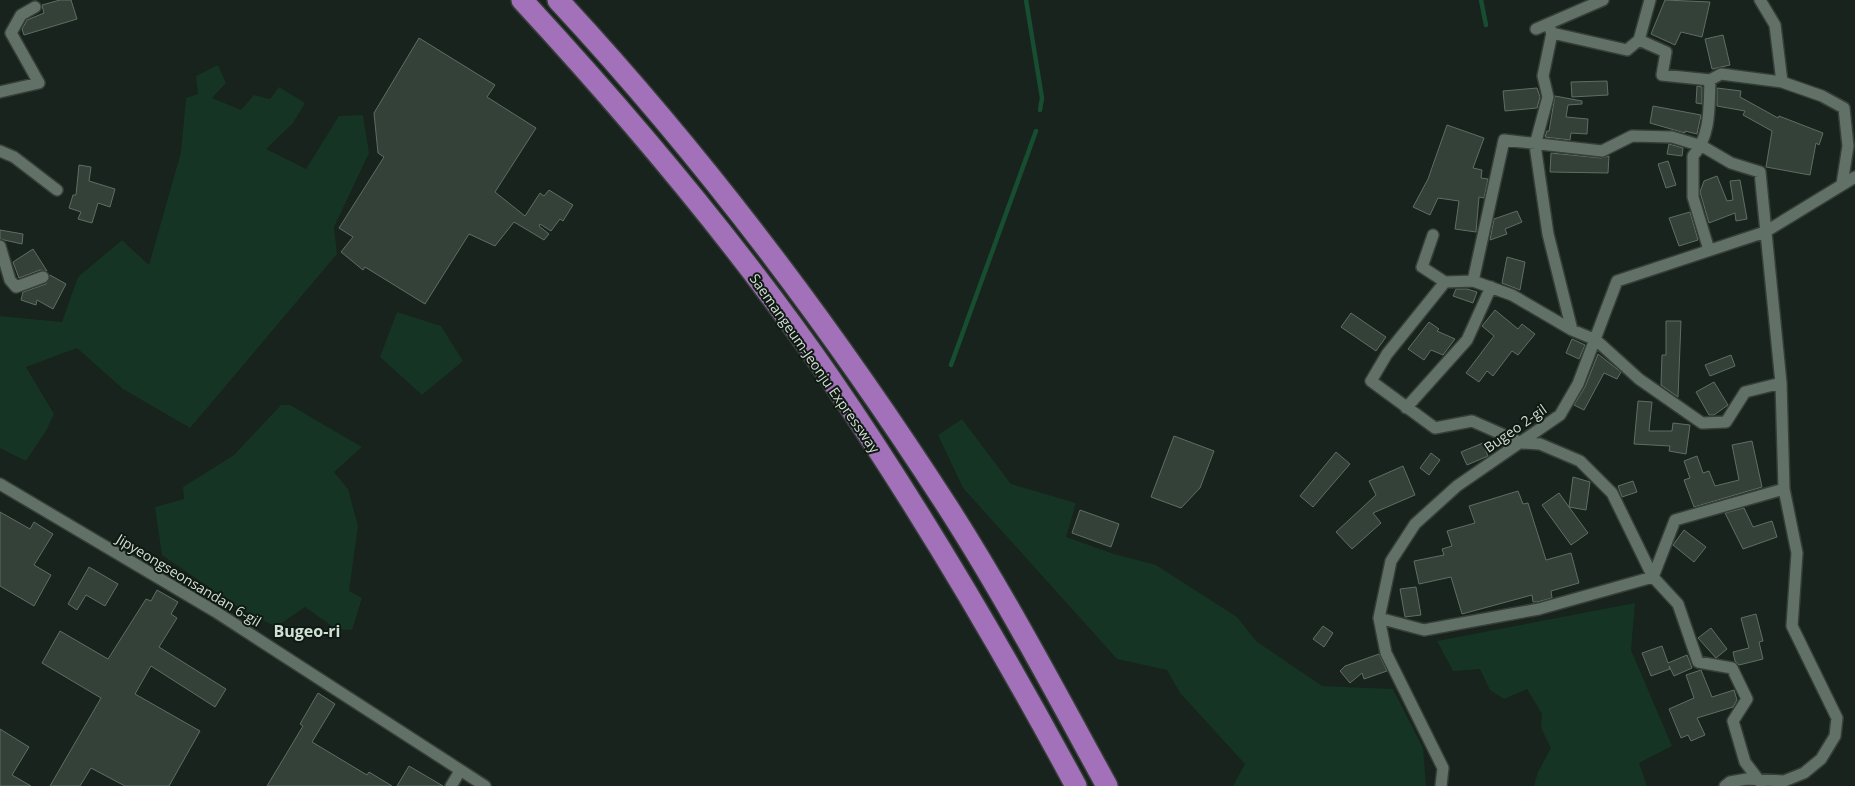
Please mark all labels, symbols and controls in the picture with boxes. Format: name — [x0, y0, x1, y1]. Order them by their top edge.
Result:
street label: Saemangeum-Jeonju Expressway — [746, 270, 885, 457]
street label: Bugeo 2-gil — [1480, 399, 1550, 457]
street label: Jipyeongseonsandan 6-gil — [111, 528, 265, 631]
district label: Bugeo-ri — [274, 620, 340, 642]

